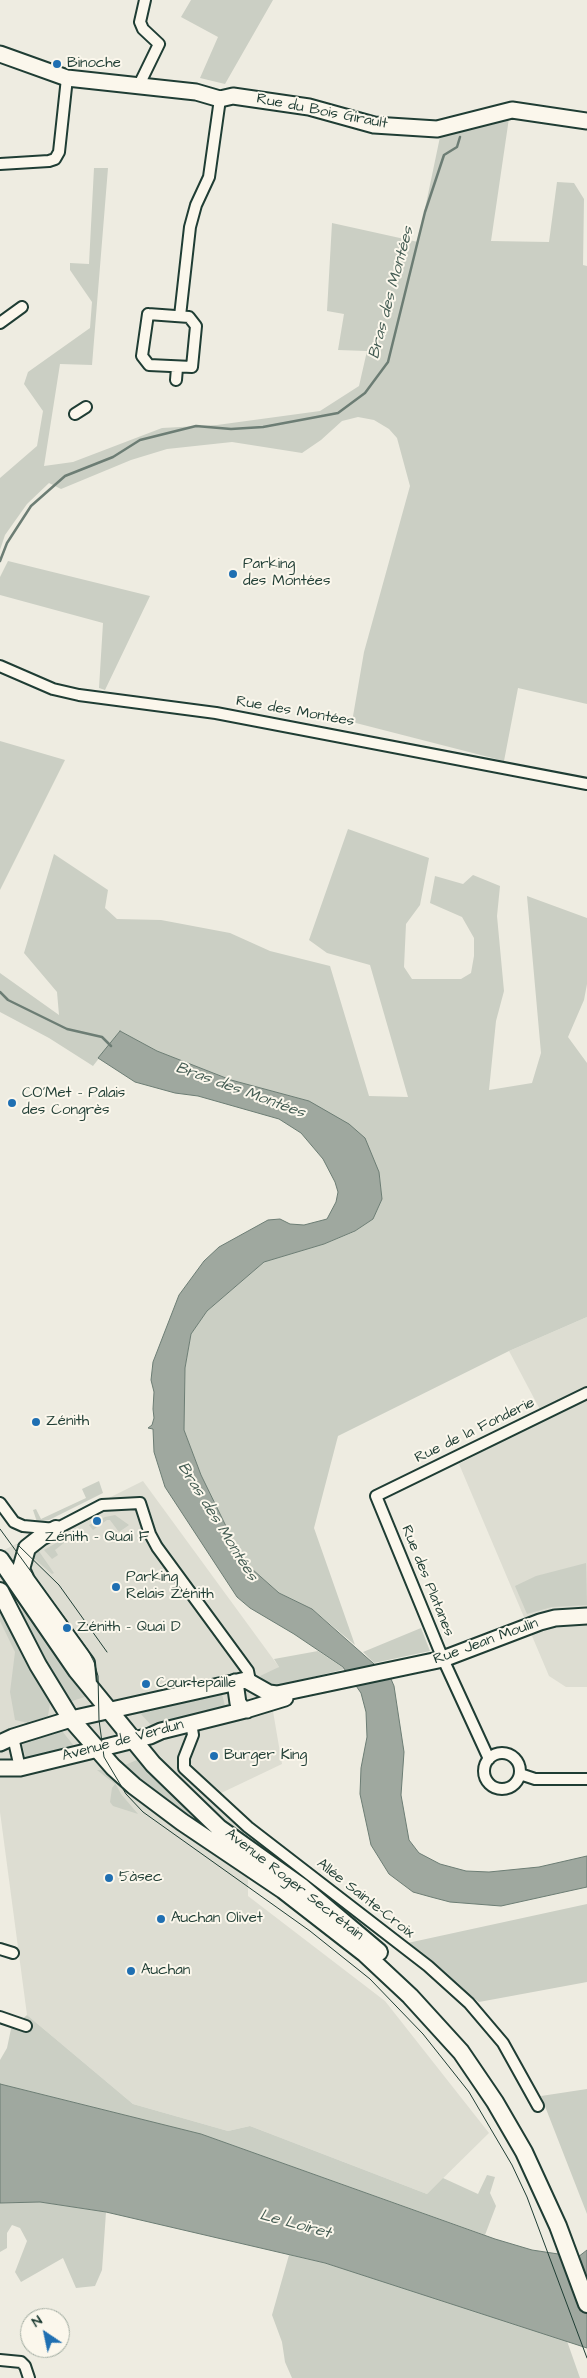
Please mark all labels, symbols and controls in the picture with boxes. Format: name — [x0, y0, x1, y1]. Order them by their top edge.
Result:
place label: Binoche — [67, 55, 121, 73]
marker: Binoche — [51, 58, 63, 70]
street label: Rue du Bois Girault — [255, 90, 389, 134]
water label: Bras des Montées — [365, 225, 419, 361]
place label: Parking des Montées — [243, 556, 331, 591]
marker: Parking des Montées — [227, 568, 239, 580]
street label: Rue des Montées — [234, 693, 356, 731]
water label: Bras des Montées — [173, 1059, 307, 1123]
place label: CO'Met - Palais des Congrès — [22, 1085, 125, 1120]
marker: CO'Met - Palais des Congrès — [6, 1097, 18, 1109]
street label: Rue de la Fonderie — [412, 1394, 538, 1468]
place label: Zénith — [46, 1413, 89, 1431]
marker: Zénith — [30, 1416, 42, 1428]
water label: Bras des Montées — [173, 1459, 261, 1585]
marker: Zénith - Quai F — [91, 1515, 103, 1527]
street label: Rue des Platanes — [397, 1523, 457, 1639]
place label: Zénith - Quai F — [45, 1529, 149, 1547]
place label: Parking Relais Zénith — [126, 1569, 214, 1604]
marker: Parking Relais Zénith — [110, 1581, 122, 1593]
street label: Rue Jean Moulin — [431, 1615, 541, 1669]
place label: Zénith - Quai D — [77, 1619, 181, 1637]
marker: Zénith - Quai D — [61, 1622, 73, 1634]
place label: Courtepaille — [156, 1675, 236, 1693]
marker: Courtepaille — [140, 1678, 152, 1690]
street label: Avenue de Verdun — [60, 1716, 186, 1766]
place label: Burger King — [224, 1747, 307, 1765]
marker: Burger King — [208, 1750, 220, 1762]
street label: Avenue Roger Secrétain — [221, 1825, 367, 1945]
street label: Allée Sainte-Croix — [313, 1855, 417, 1943]
place label: 5àsec — [119, 1869, 162, 1887]
marker: 5àsec — [103, 1872, 115, 1884]
place label: Auchan Olivet — [171, 1910, 263, 1928]
marker: Auchan Olivet — [155, 1913, 167, 1925]
place label: Auchan — [141, 1962, 190, 1980]
marker: Auchan — [125, 1965, 137, 1977]
water label: Le Loiret — [257, 2206, 333, 2244]
north arrow — [20, 2308, 70, 2358]
text: N — [28, 2311, 46, 2332]

